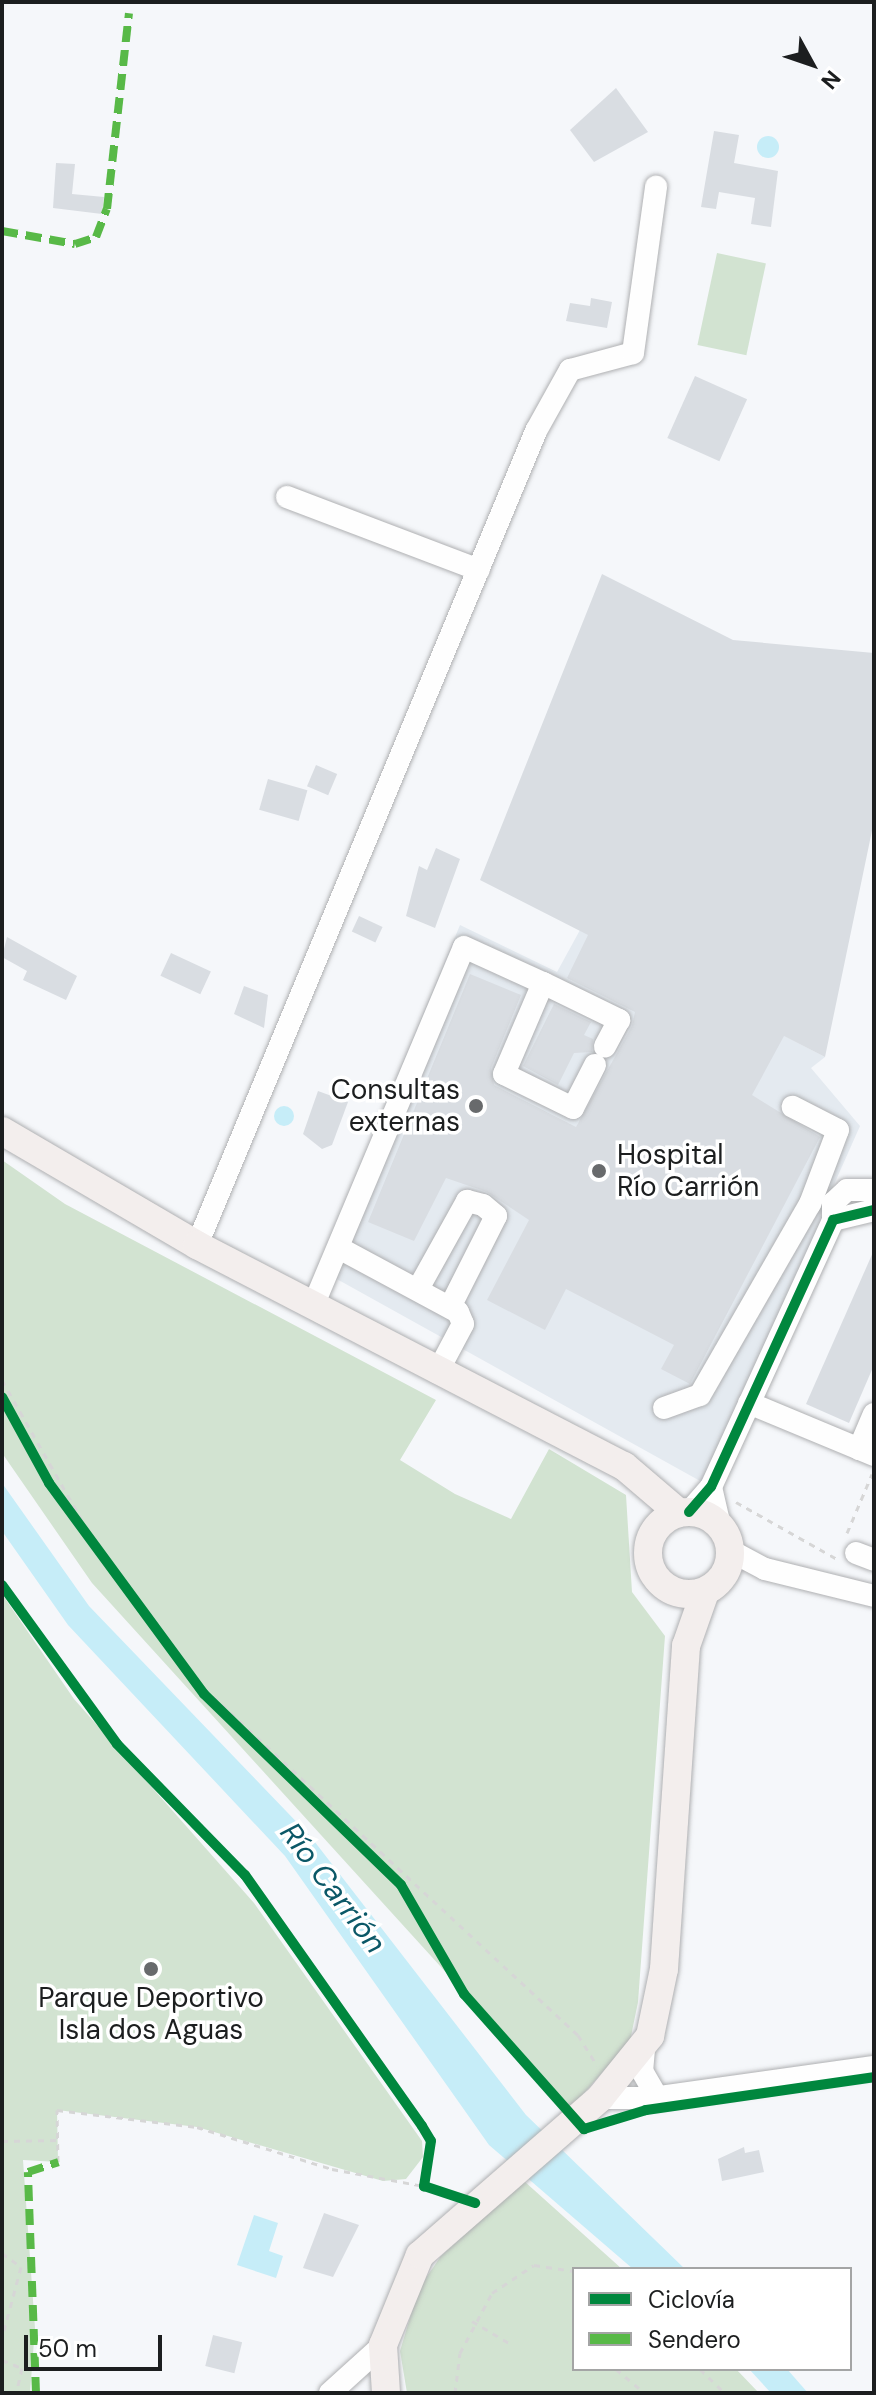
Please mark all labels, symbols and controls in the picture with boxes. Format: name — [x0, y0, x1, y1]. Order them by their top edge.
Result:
north arrow — [772, 24, 852, 104]
text: N — [815, 64, 847, 95]
place label: Consultas externas — [331, 1073, 460, 1139]
marker: Consultas externas — [467, 1097, 485, 1115]
place label: Hospital Río Carrión — [617, 1138, 759, 1204]
marker: Hospital Río Carrión — [588, 1160, 610, 1182]
water label: Río Carrión — [272, 1816, 394, 1960]
marker: Parque Deportivo Isla dos Aguas — [142, 1960, 160, 1978]
place label: Parque Deportivo Isla dos Aguas — [38, 1981, 264, 2047]
legend — [572, 2267, 852, 2371]
text: Ciclovía — [648, 2284, 735, 2315]
scale bar — [28, 2319, 166, 2369]
text: Sendero — [648, 2324, 741, 2355]
text: 50 m — [38, 2333, 97, 2364]

